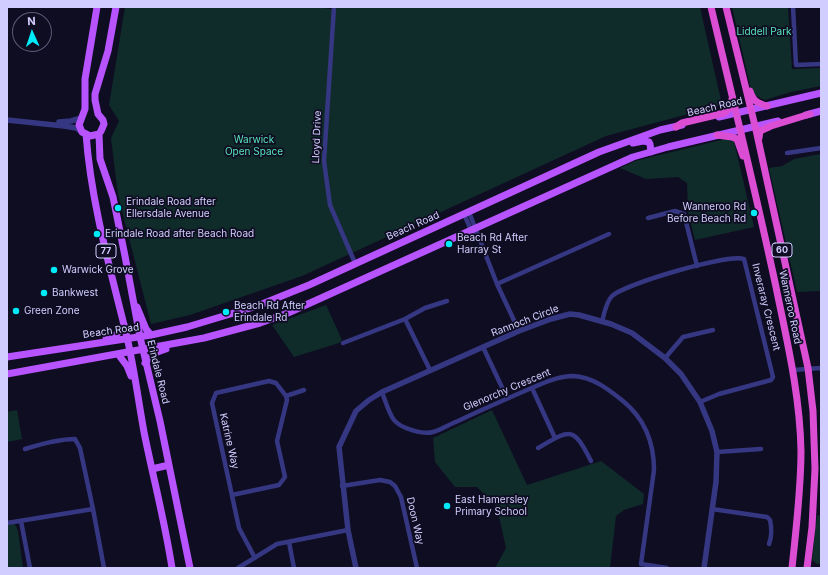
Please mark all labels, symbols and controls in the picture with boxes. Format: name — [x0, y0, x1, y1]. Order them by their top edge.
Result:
north arrow — [12, 12, 52, 52]
text: N — [27, 14, 36, 28]
park label: Liddell Park — [736, 26, 792, 38]
street label: Beach Road — [686, 95, 744, 119]
street label: Lloyd Drive — [310, 110, 324, 164]
park label: Warwick Open Space — [225, 134, 283, 158]
place label: Erindale Road after Ellersdale Avenue — [126, 196, 216, 220]
place label: Wanneroo Rd Before Beach Rd — [667, 201, 746, 224]
marker: Erindale Road after Ellersdale Avenue — [113, 203, 123, 213]
marker: Wanneroo Rd Before Beach Rd — [749, 208, 759, 218]
street label: Beach Road — [385, 209, 441, 243]
place label: Erindale Road after Beach Road — [105, 228, 254, 240]
marker: Erindale Road after Beach Road — [92, 229, 102, 239]
place label: Beach Rd After Harray St — [457, 232, 528, 256]
marker: Beach Rd After Harray St — [444, 239, 454, 249]
road number: 60 — [772, 243, 792, 257]
road number: 77 — [96, 244, 116, 258]
street label: Inveraray Crescent — [749, 262, 783, 352]
place label: Warwick Grove — [62, 264, 134, 276]
marker: Warwick Grove — [49, 265, 59, 275]
street label: Wanneroo Road — [776, 269, 804, 345]
place label: Bankwest — [52, 287, 98, 299]
marker: Bankwest — [39, 288, 49, 298]
place label: Beach Rd After Erindale Rd — [234, 300, 305, 324]
street label: Rannoch Circle — [489, 303, 561, 339]
place label: Green Zone — [24, 305, 79, 317]
marker: Green Zone — [11, 306, 21, 316]
marker: Beach Rd After Erindale Rd — [221, 307, 231, 317]
street label: Beach Road — [82, 321, 140, 341]
street label: Erindale Road — [144, 339, 172, 405]
street label: Glenorchy Crescent — [461, 366, 553, 414]
street label: Katrine Way — [217, 412, 241, 470]
place label: East Hamersley Primary School — [455, 494, 528, 518]
street label: Doon Way — [404, 496, 426, 546]
marker: East Hamersley Primary School — [442, 501, 452, 511]

